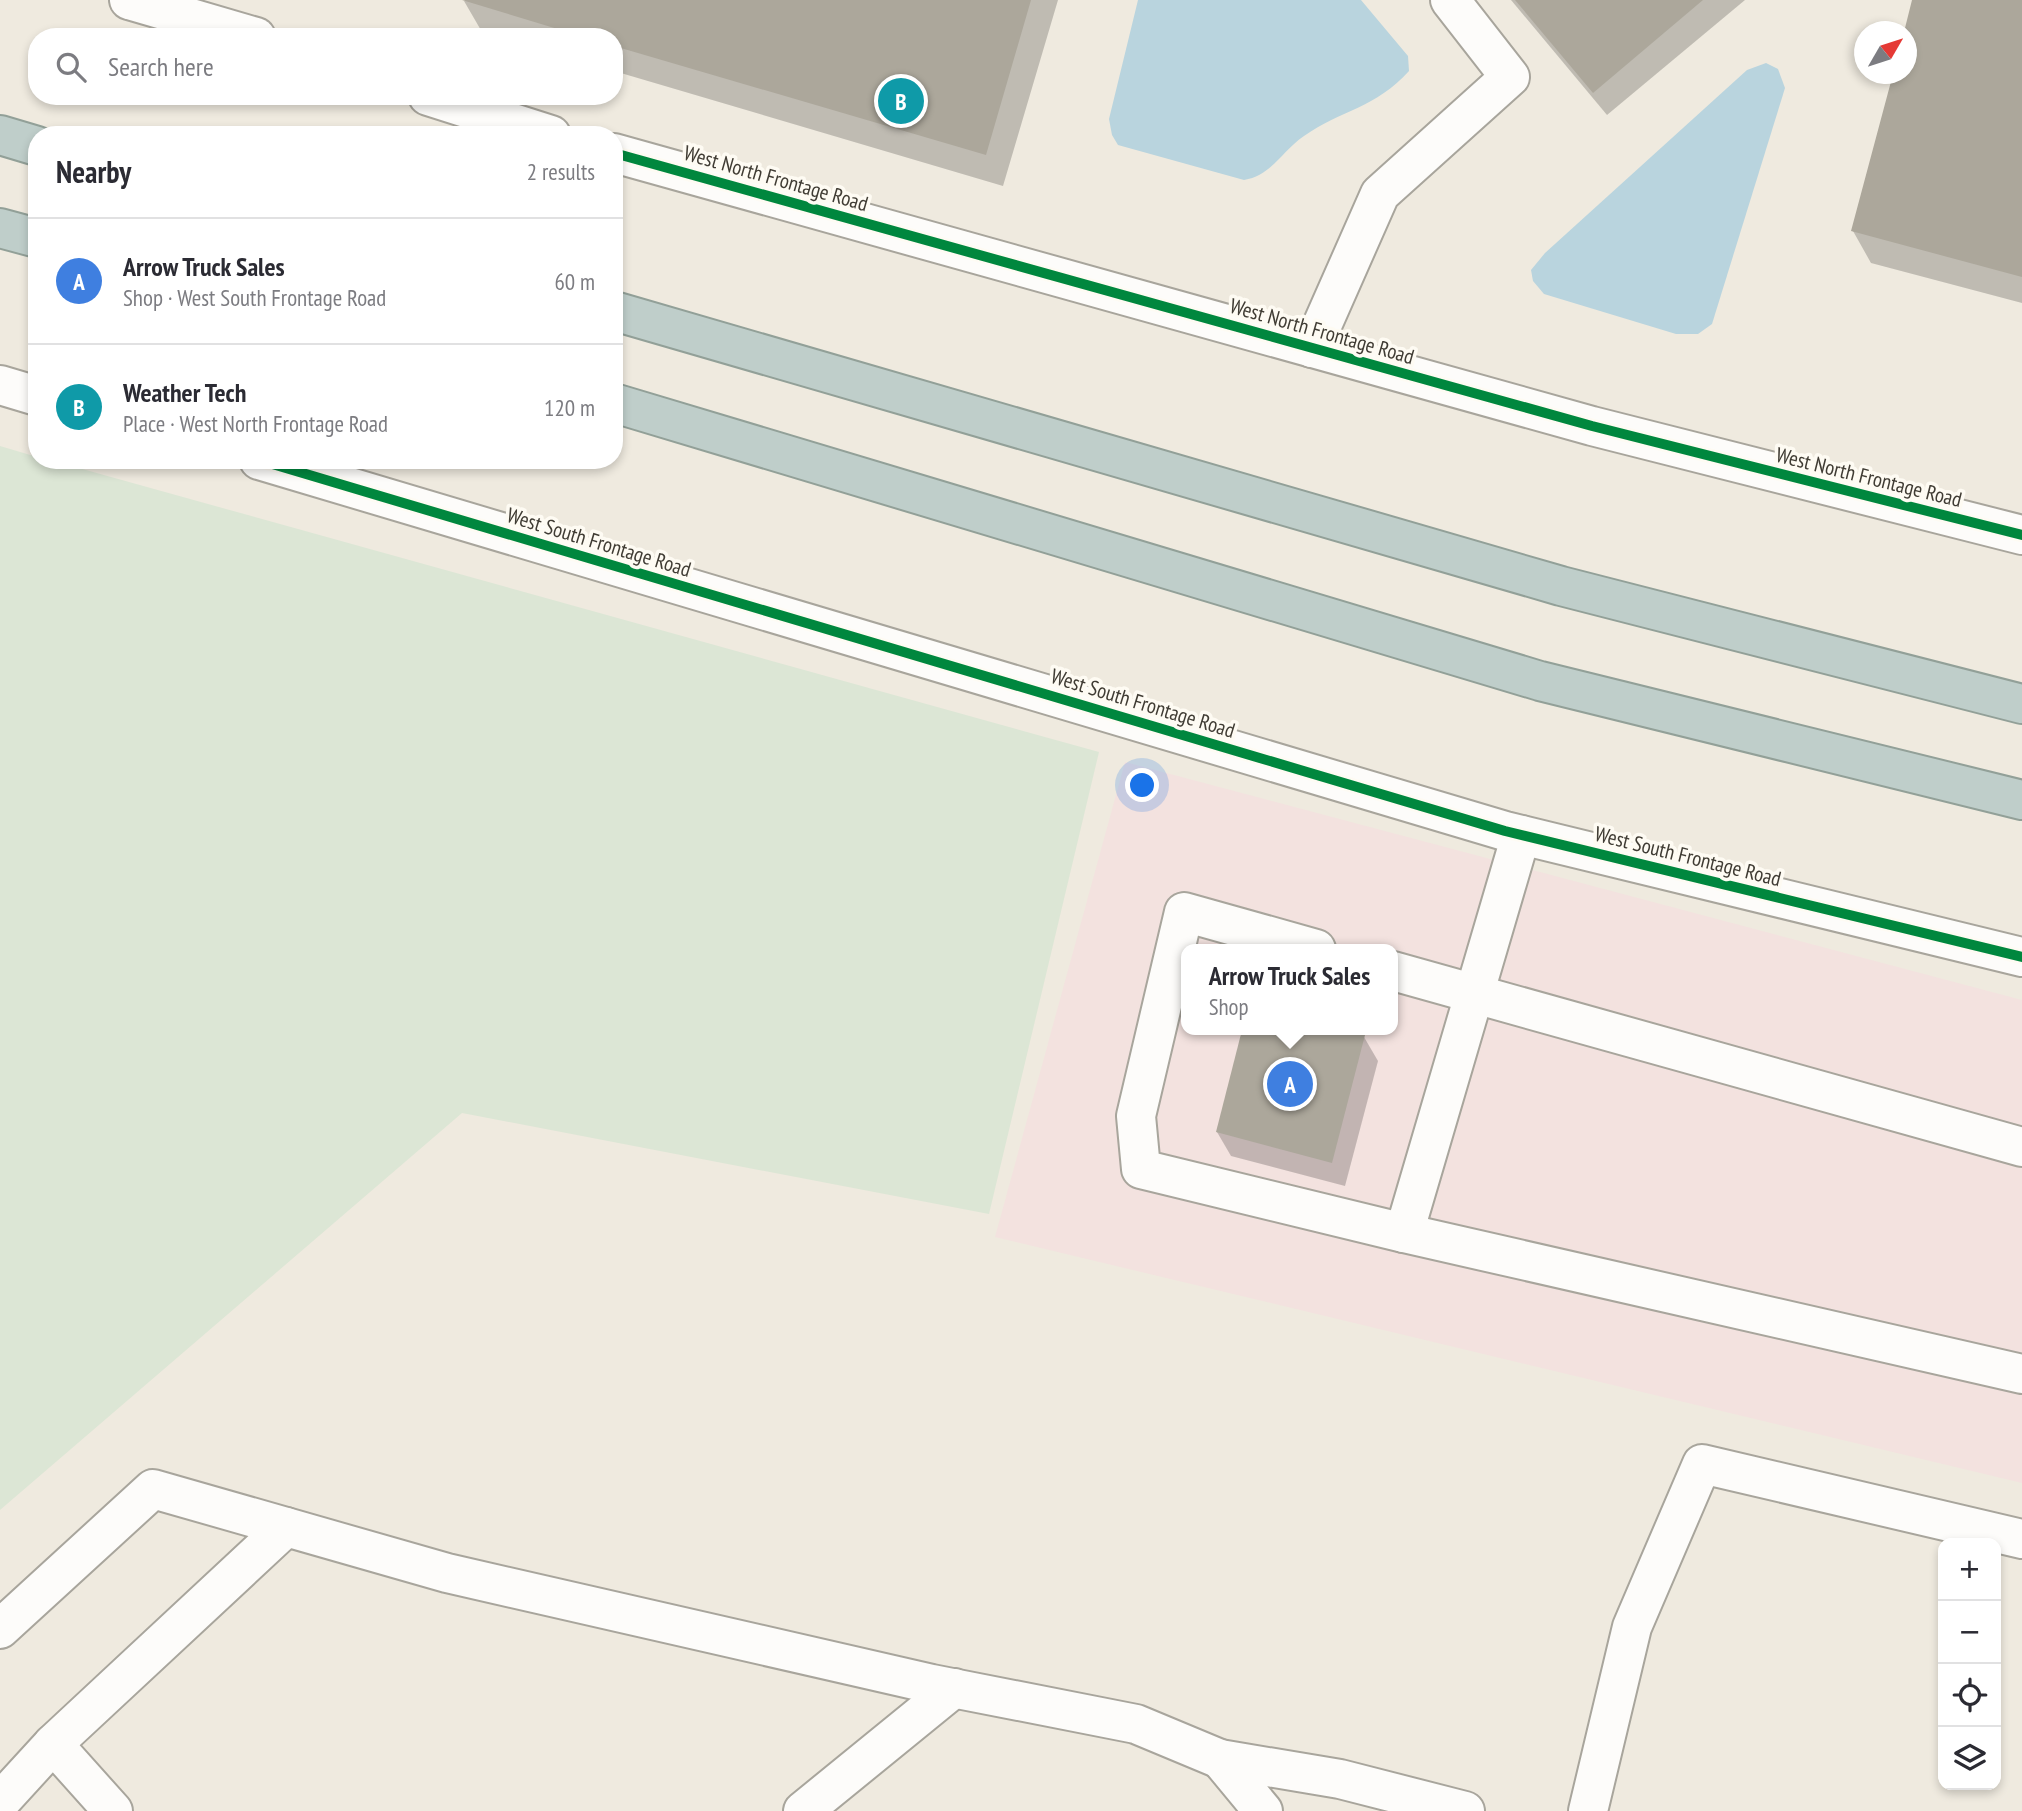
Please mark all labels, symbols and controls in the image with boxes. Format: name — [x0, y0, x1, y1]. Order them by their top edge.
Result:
north arrow — [1854, 21, 1917, 84]
search box — [28, 28, 623, 105]
icon: search — [52, 48, 90, 86]
text: Search here — [108, 50, 214, 83]
pin: B — [878, 75, 924, 127]
street label: West North Frontage Road — [681, 139, 871, 217]
text: Nearby — [56, 152, 131, 191]
text: 2 results — [527, 157, 595, 186]
text: Arrow Truck Sales — [123, 250, 285, 283]
text: A — [73, 267, 85, 296]
text: 60 m — [554, 267, 595, 296]
text: Shop · West South Frontage Road — [123, 283, 386, 312]
street label: West North Frontage Road — [1227, 292, 1417, 370]
text: Weather Tech — [123, 376, 246, 409]
text: B — [73, 393, 85, 422]
text: 120 m — [544, 393, 595, 422]
text: Place · West North Frontage Road — [123, 409, 388, 438]
street label: West North Frontage Road — [1773, 441, 1965, 513]
street label: West South Frontage Road — [504, 501, 694, 583]
street label: West South Frontage Road — [1048, 662, 1238, 744]
your location — [1125, 768, 1159, 802]
street label: West South Frontage Road — [1592, 820, 1784, 892]
popup — [1181, 944, 1398, 1035]
text: Arrow Truck Sales — [1209, 959, 1370, 992]
text: Shop — [1209, 992, 1249, 1021]
pin: A — [1267, 1058, 1313, 1110]
map controls — [1938, 1538, 2001, 1790]
button: + — [1938, 1538, 2001, 1601]
button: − — [1938, 1601, 2001, 1664]
button: locate — [1938, 1664, 2001, 1727]
button: layers — [1938, 1727, 2001, 1790]

